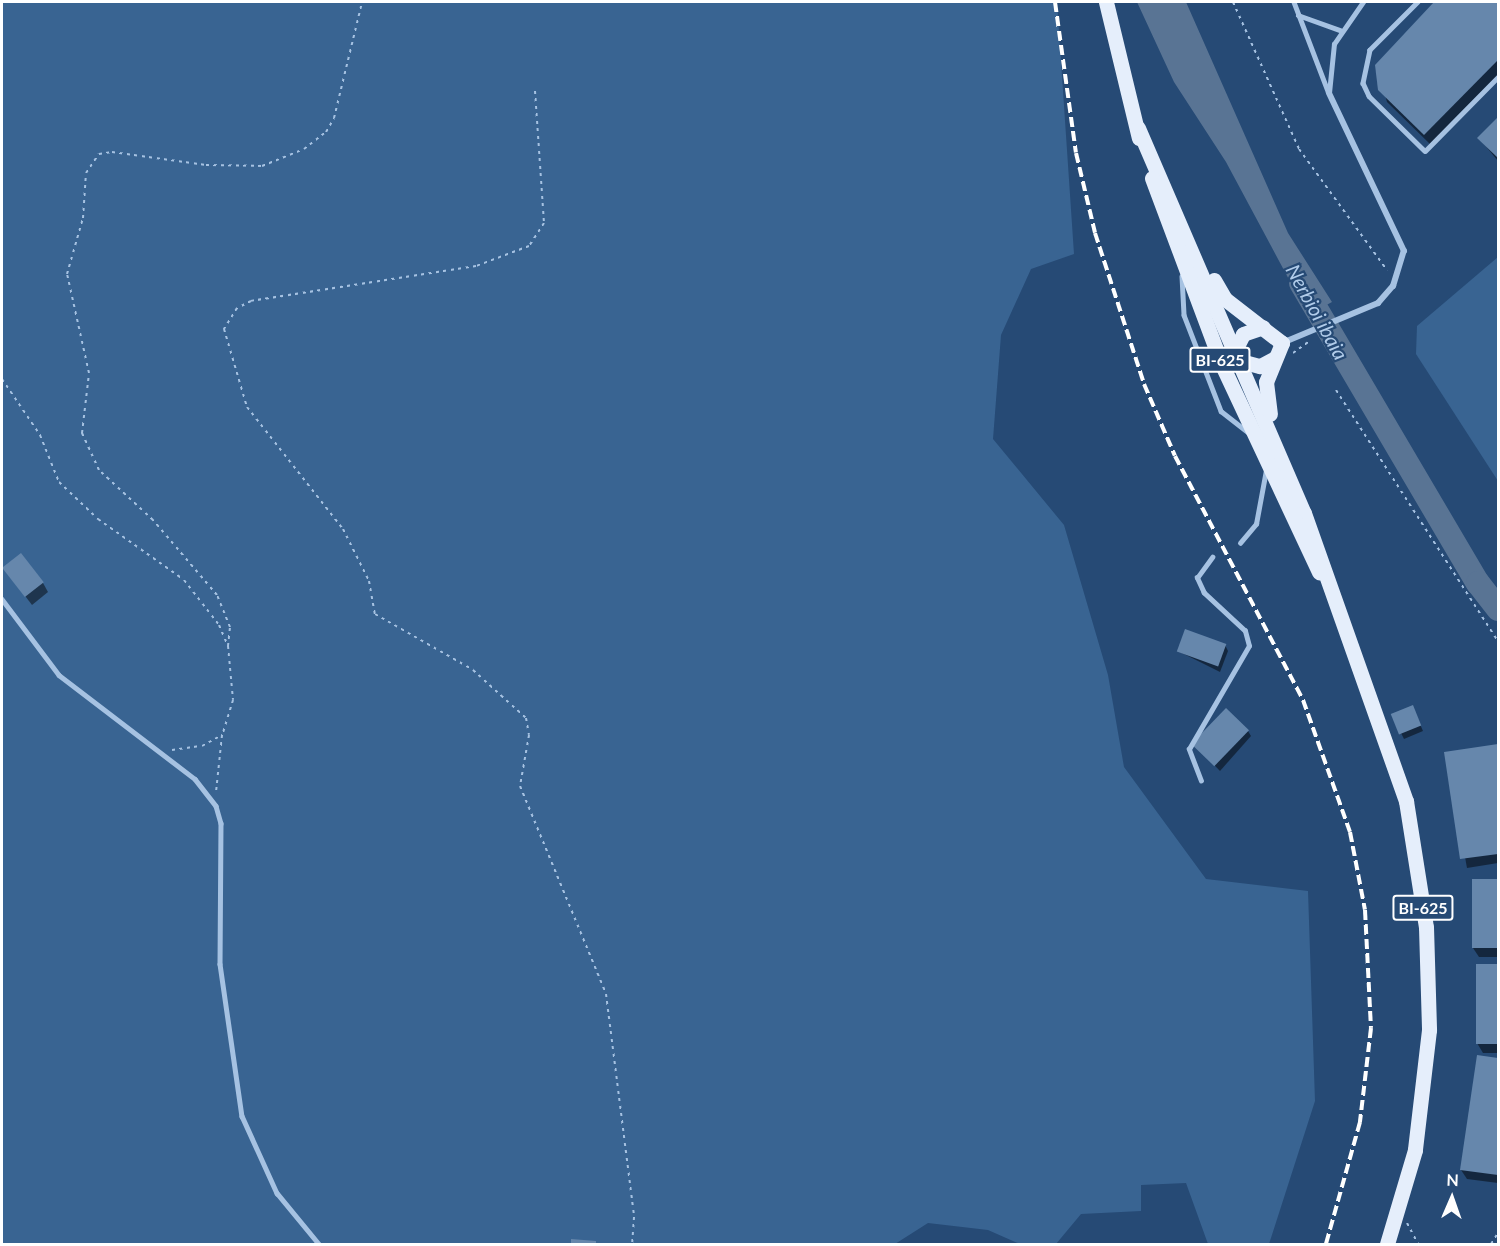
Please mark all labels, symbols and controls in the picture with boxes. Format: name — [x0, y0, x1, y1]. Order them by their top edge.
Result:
water label: Nerbioi ibaia — [1281, 260, 1353, 364]
road number: BI-625 — [1188, 347, 1252, 373]
road number: BI-625 — [1392, 895, 1454, 921]
north arrow — [1422, 1168, 1482, 1228]
text: N — [1446, 1170, 1459, 1189]

